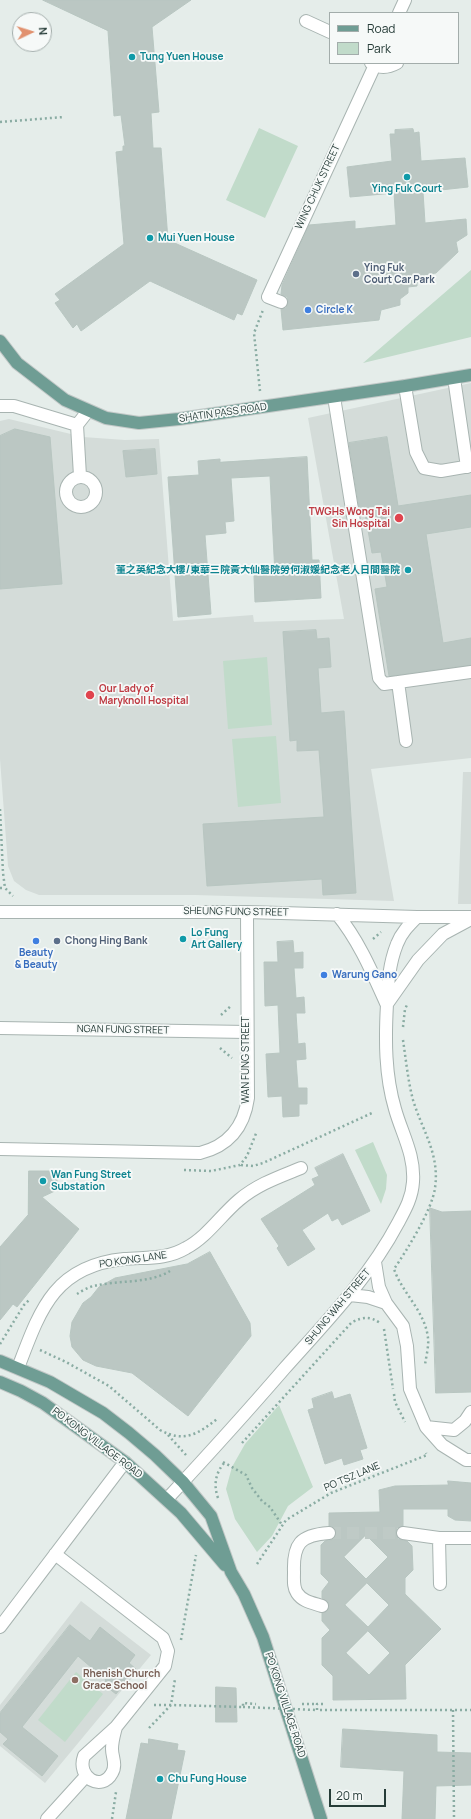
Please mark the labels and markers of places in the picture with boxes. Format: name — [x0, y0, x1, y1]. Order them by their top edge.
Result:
place label: Tung Yuen House — [140, 51, 223, 63]
marker: Tung Yuen House — [127, 52, 137, 62]
marker: Ying Fuk Court — [402, 172, 412, 182]
place label: Ying Fuk Court — [372, 183, 442, 195]
place label: Mui Yuen House — [158, 232, 235, 244]
marker: Mui Yuen House — [145, 233, 155, 243]
place label: Ying Fuk Court Car Park — [364, 262, 435, 286]
marker: Ying Fuk Court Car Park — [351, 269, 361, 279]
place label: Circle K — [316, 304, 353, 316]
marker: Circle K — [303, 305, 313, 315]
place label: TWGHs Wong Tai Sin Hospital — [309, 506, 390, 530]
marker: TWGHs Wong Tai Sin Hospital — [393, 512, 405, 524]
place label: 董之英紀念大樓/東華三院黃大仙醫院勞何淑媛紀念老人日間醫院 — [116, 564, 400, 576]
marker: 董之英紀念大樓/東華三院黃大仙醫院勞何淑媛紀念老人日間醫院 — [403, 565, 413, 575]
place label: Our Lady of Maryknoll Hospital — [99, 683, 189, 706]
marker: Our Lady of Maryknoll Hospital — [84, 689, 96, 701]
place label: Lo Fung Art Gallery — [191, 927, 242, 950]
marker: Lo Fung Art Gallery — [178, 934, 188, 944]
place label: Chong Hing Bank — [65, 935, 147, 947]
marker: Beauty & Beauty — [31, 936, 41, 946]
marker: Chong Hing Bank — [52, 936, 62, 946]
place label: Beauty & Beauty — [15, 947, 57, 970]
place label: Warung Gano — [332, 969, 397, 981]
marker: Warung Gano — [319, 970, 329, 980]
place label: Wan Fung Street Substation — [51, 1169, 131, 1192]
marker: Wan Fung Street Substation — [38, 1176, 48, 1186]
place label: Rhenish Church Grace School — [83, 1668, 160, 1692]
marker: Rhenish Church Grace School — [70, 1675, 80, 1685]
place label: Chu Fung House — [168, 1773, 247, 1785]
marker: Chu Fung House — [155, 1774, 165, 1784]

